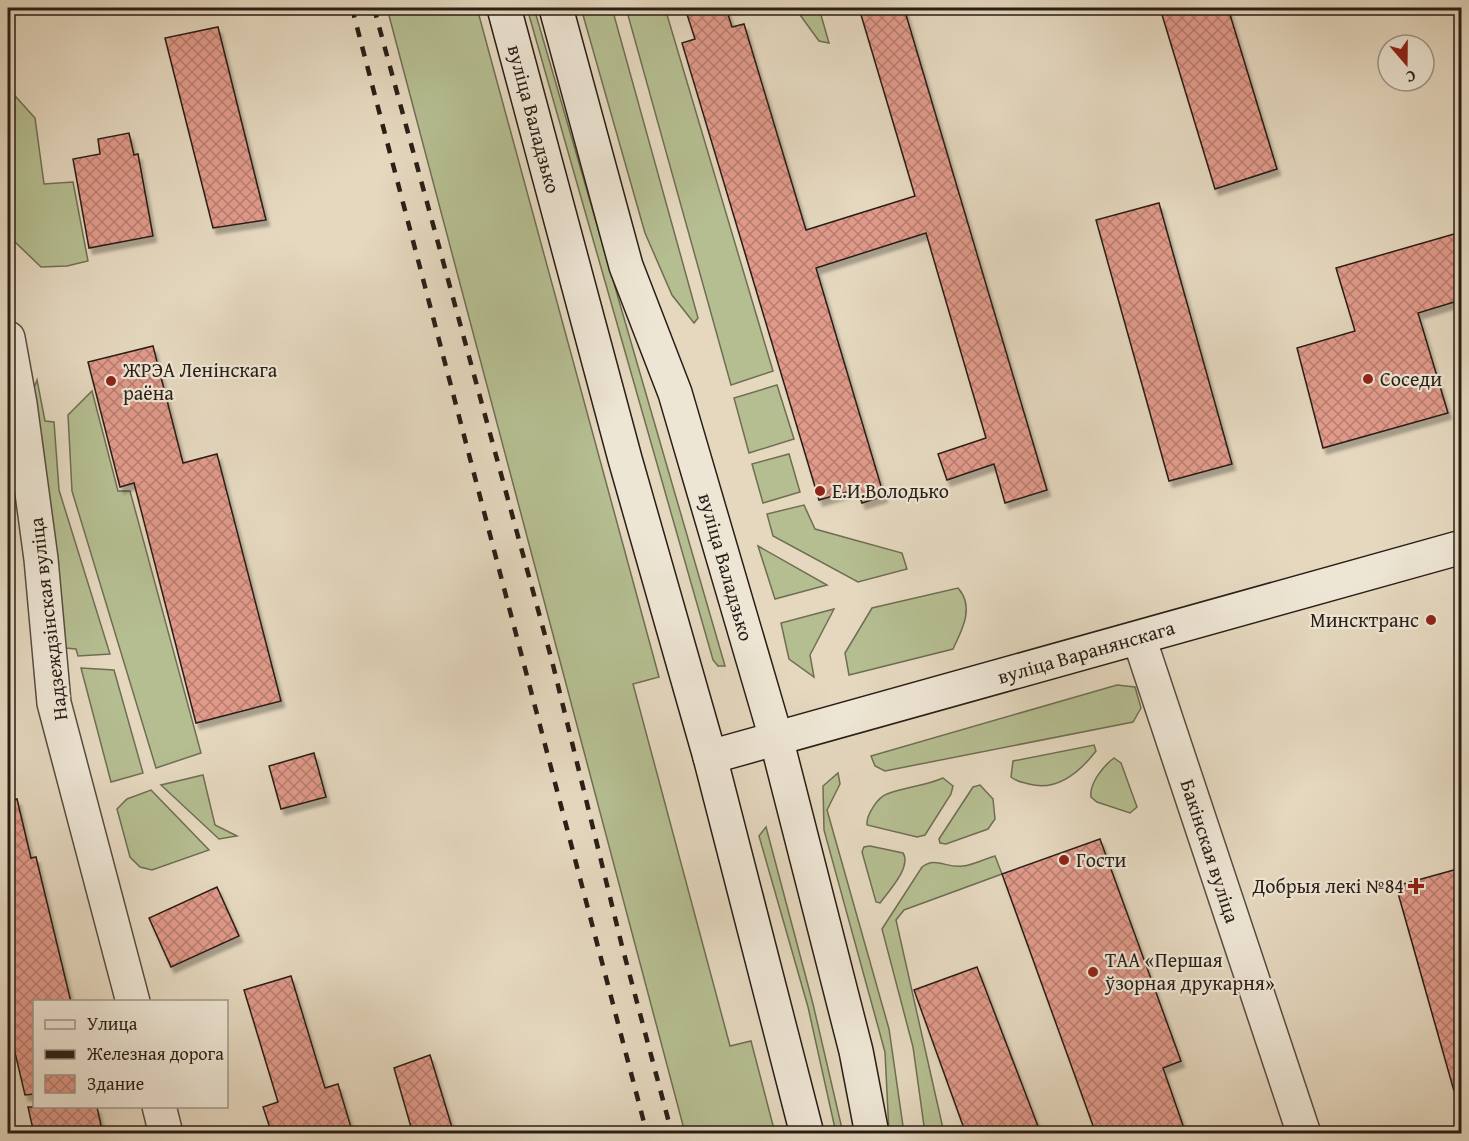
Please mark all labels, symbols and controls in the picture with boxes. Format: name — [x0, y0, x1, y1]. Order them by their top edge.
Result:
north arrow — [1376, 33, 1436, 93]
street label: вуліца Валадзько — [501, 41, 568, 196]
text: С — [1403, 64, 1419, 90]
place label: ЖРЭА Ленінскага раёна — [122, 355, 278, 407]
place label: Соседи — [1380, 364, 1442, 393]
marker: Соседи — [1361, 372, 1375, 386]
marker: ЖРЭА Ленінскага раёна — [104, 374, 118, 388]
place label: Е.И.Володько — [832, 476, 949, 505]
marker: Е.И.Володько — [813, 484, 827, 498]
street label: вуліца Валадзько — [691, 489, 761, 644]
street label: Надзеждзінская вуліца — [21, 516, 74, 722]
place label: Минсктранс — [1310, 605, 1419, 634]
street label: вуліца Варанянскага — [994, 612, 1178, 691]
marker: Минсктранс — [1424, 613, 1438, 627]
street label: Бакінская вуліца — [1174, 775, 1247, 927]
place label: Гости — [1076, 845, 1126, 874]
marker: Гости — [1057, 853, 1071, 867]
place label: Добрыя лекі №84 — [1251, 871, 1404, 900]
marker: Добрыя лекі №84 — [1409, 879, 1423, 893]
place label: ТАА «Першая ўзорная друкарня» — [1104, 945, 1275, 997]
marker: ТАА «Першая ўзорная друкарня» — [1086, 965, 1100, 979]
legend — [33, 1000, 228, 1108]
text: Улица — [87, 1010, 138, 1037]
text: Железная дорога — [86, 1040, 224, 1067]
text: Здание — [87, 1070, 144, 1097]

